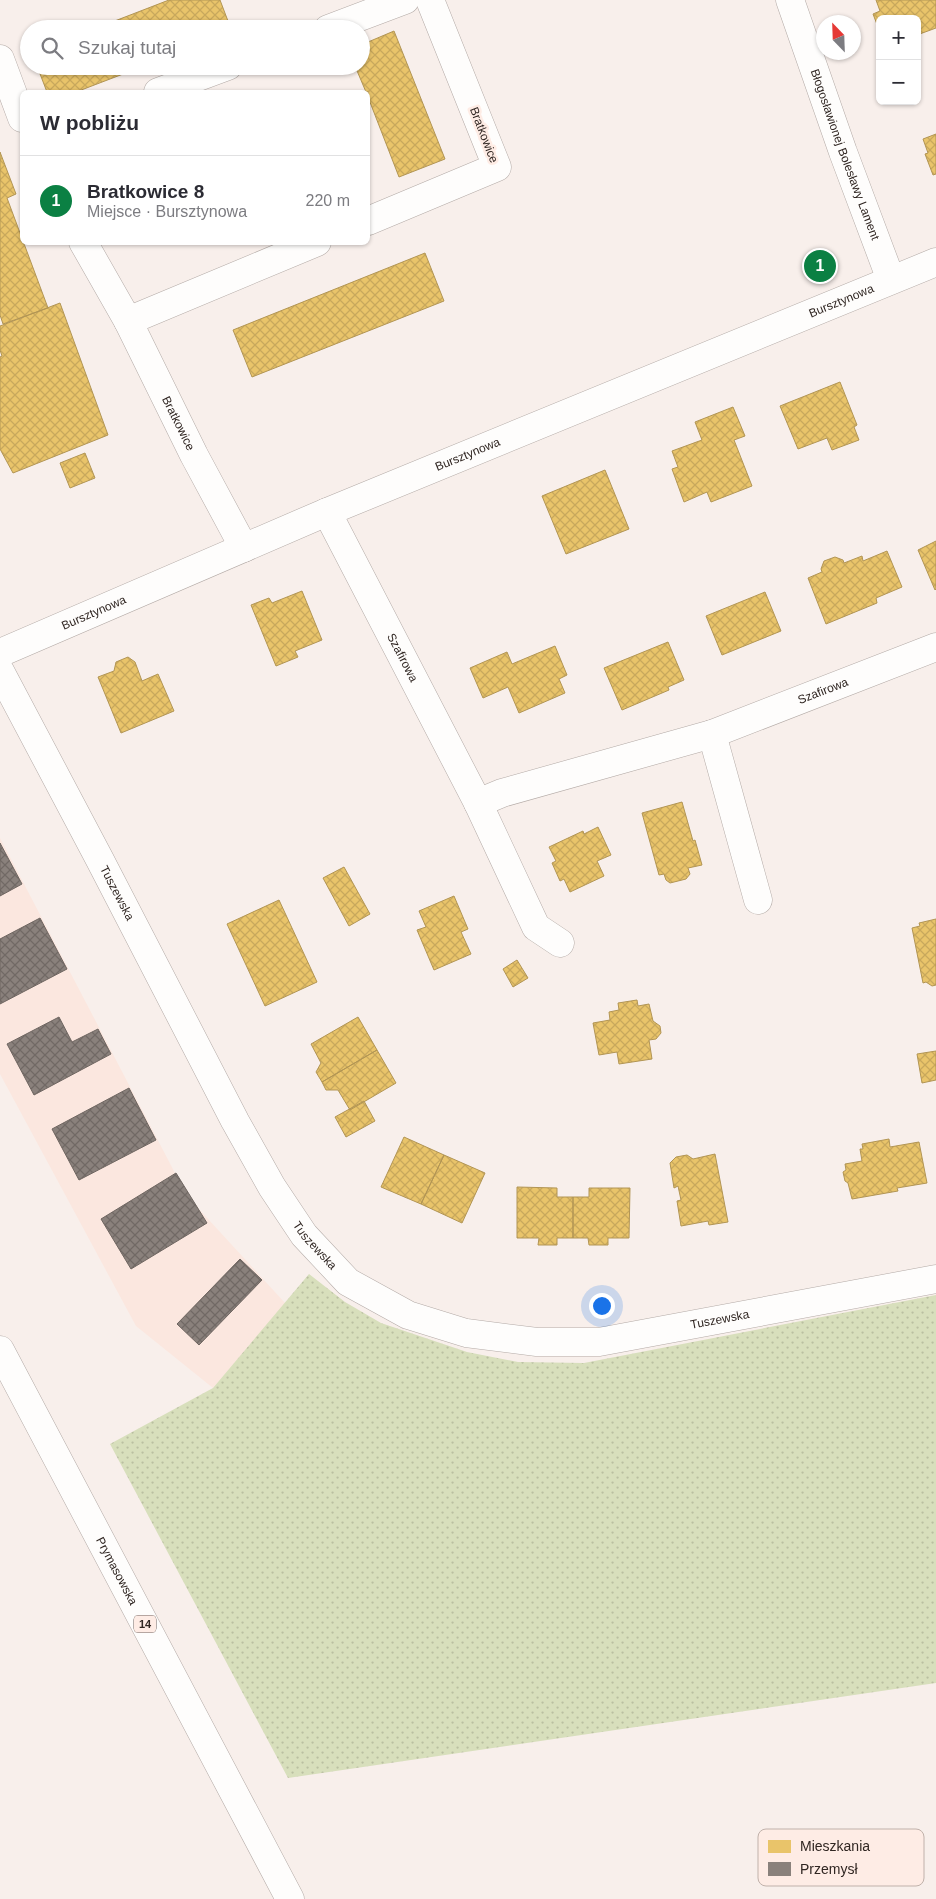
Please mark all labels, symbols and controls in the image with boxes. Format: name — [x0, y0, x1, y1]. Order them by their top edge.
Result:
north arrow — [816, 15, 861, 60]
map controls — [876, 15, 921, 105]
button: + — [876, 15, 921, 60]
search box — [20, 20, 370, 75]
icon: search — [38, 34, 66, 62]
text: Szukaj tutaj — [78, 37, 176, 58]
button: − — [876, 60, 921, 105]
street label: Błogosławionej Bolesławy Lament — [808, 67, 883, 243]
street label: Bratkowice — [467, 105, 501, 165]
text: W pobliżu — [40, 111, 139, 134]
text: Bratkowice 8 — [87, 181, 204, 202]
text: 1 — [52, 192, 60, 209]
text: 220 m — [306, 192, 350, 209]
text: Miejsce · Bursztynowa — [87, 203, 247, 220]
pin: 1 — [804, 247, 836, 285]
street label: Bursztynowa — [807, 281, 876, 320]
street label: Bratkowice — [159, 394, 198, 453]
street label: Bursztynowa — [433, 435, 502, 474]
street label: Bursztynowa — [59, 592, 128, 633]
street label: Szafirowa — [384, 631, 421, 684]
street label: Szafirowa — [796, 675, 850, 707]
street label: Tuszewska — [97, 863, 137, 923]
street label: Tuszewska — [290, 1219, 340, 1273]
your location — [589, 1293, 615, 1319]
street label: Tuszewska — [689, 1307, 751, 1332]
street label: Prymasowska — [93, 1535, 141, 1608]
road number: 14 — [134, 1616, 156, 1632]
legend — [758, 1829, 924, 1886]
text: Mieszkania — [800, 1838, 870, 1854]
text: Przemysł — [800, 1861, 858, 1877]

